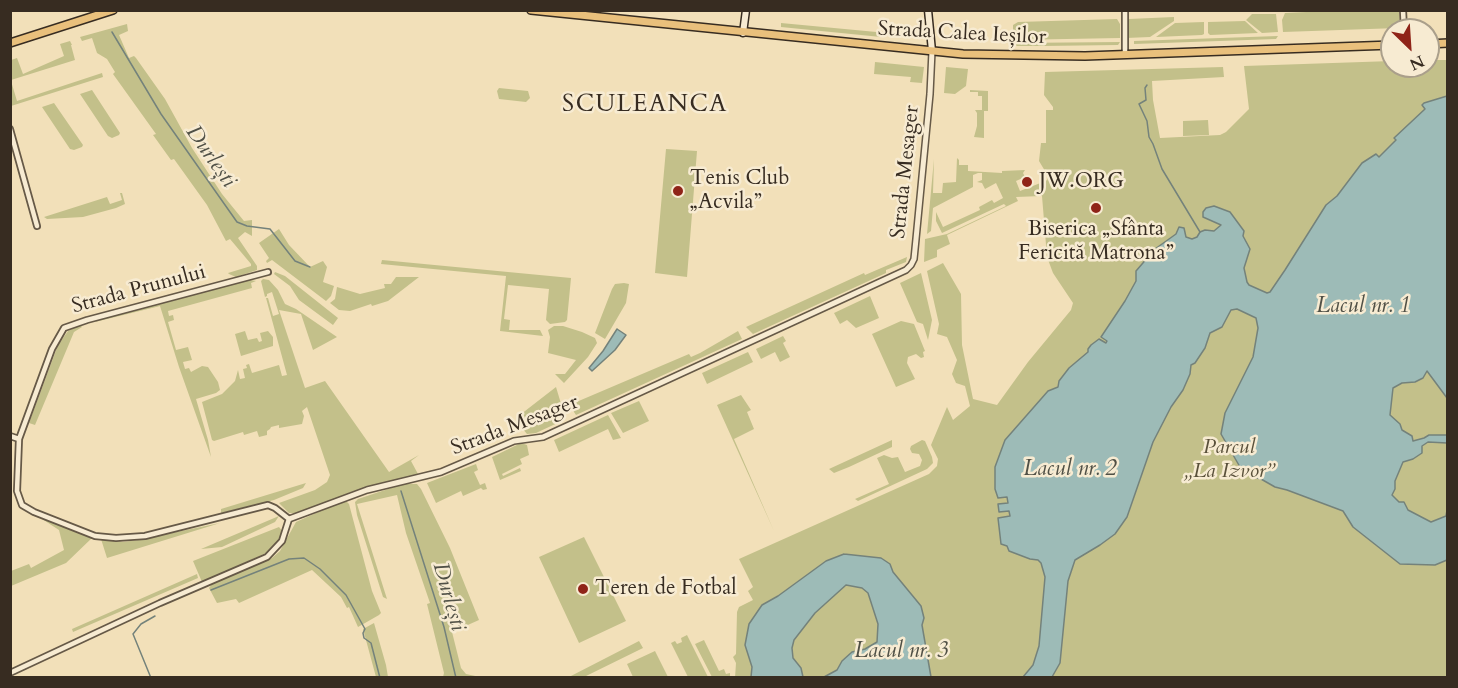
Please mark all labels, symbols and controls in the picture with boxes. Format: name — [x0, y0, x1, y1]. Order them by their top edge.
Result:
street label: Strada Calea Ieșilor — [877, 17, 1047, 51]
north arrow — [1380, 18, 1440, 78]
text: N — [1406, 50, 1428, 75]
district label: SCULEANCA — [562, 91, 728, 119]
street label: Strada Mesager — [886, 104, 926, 240]
water label: Durlești — [179, 121, 241, 193]
place label: Tenis Club „Acvila” — [690, 166, 790, 216]
place label: JW.ORG — [1039, 169, 1124, 195]
marker: JW.ORG — [1020, 175, 1034, 189]
marker: Tenis Club „Acvila” — [671, 184, 685, 198]
marker: Biserica „Sfânta Fericită Matrona” — [1089, 201, 1103, 215]
place label: Biserica „Sfânta Fericită Matrona” — [1018, 217, 1174, 267]
street label: Strada Prunului — [69, 260, 209, 320]
water label: Lacul nr. 1 — [1316, 294, 1410, 320]
street label: Strada Mesager — [448, 390, 582, 462]
park label: Parcul „La Izvor” — [1184, 435, 1274, 485]
water label: Lacul nr. 2 — [1023, 457, 1117, 483]
water label: Durlești — [426, 560, 470, 634]
place label: Teren de Fotbal — [595, 576, 737, 602]
marker: Teren de Fotbal — [576, 582, 590, 596]
water label: Lacul nr. 3 — [854, 639, 948, 665]

